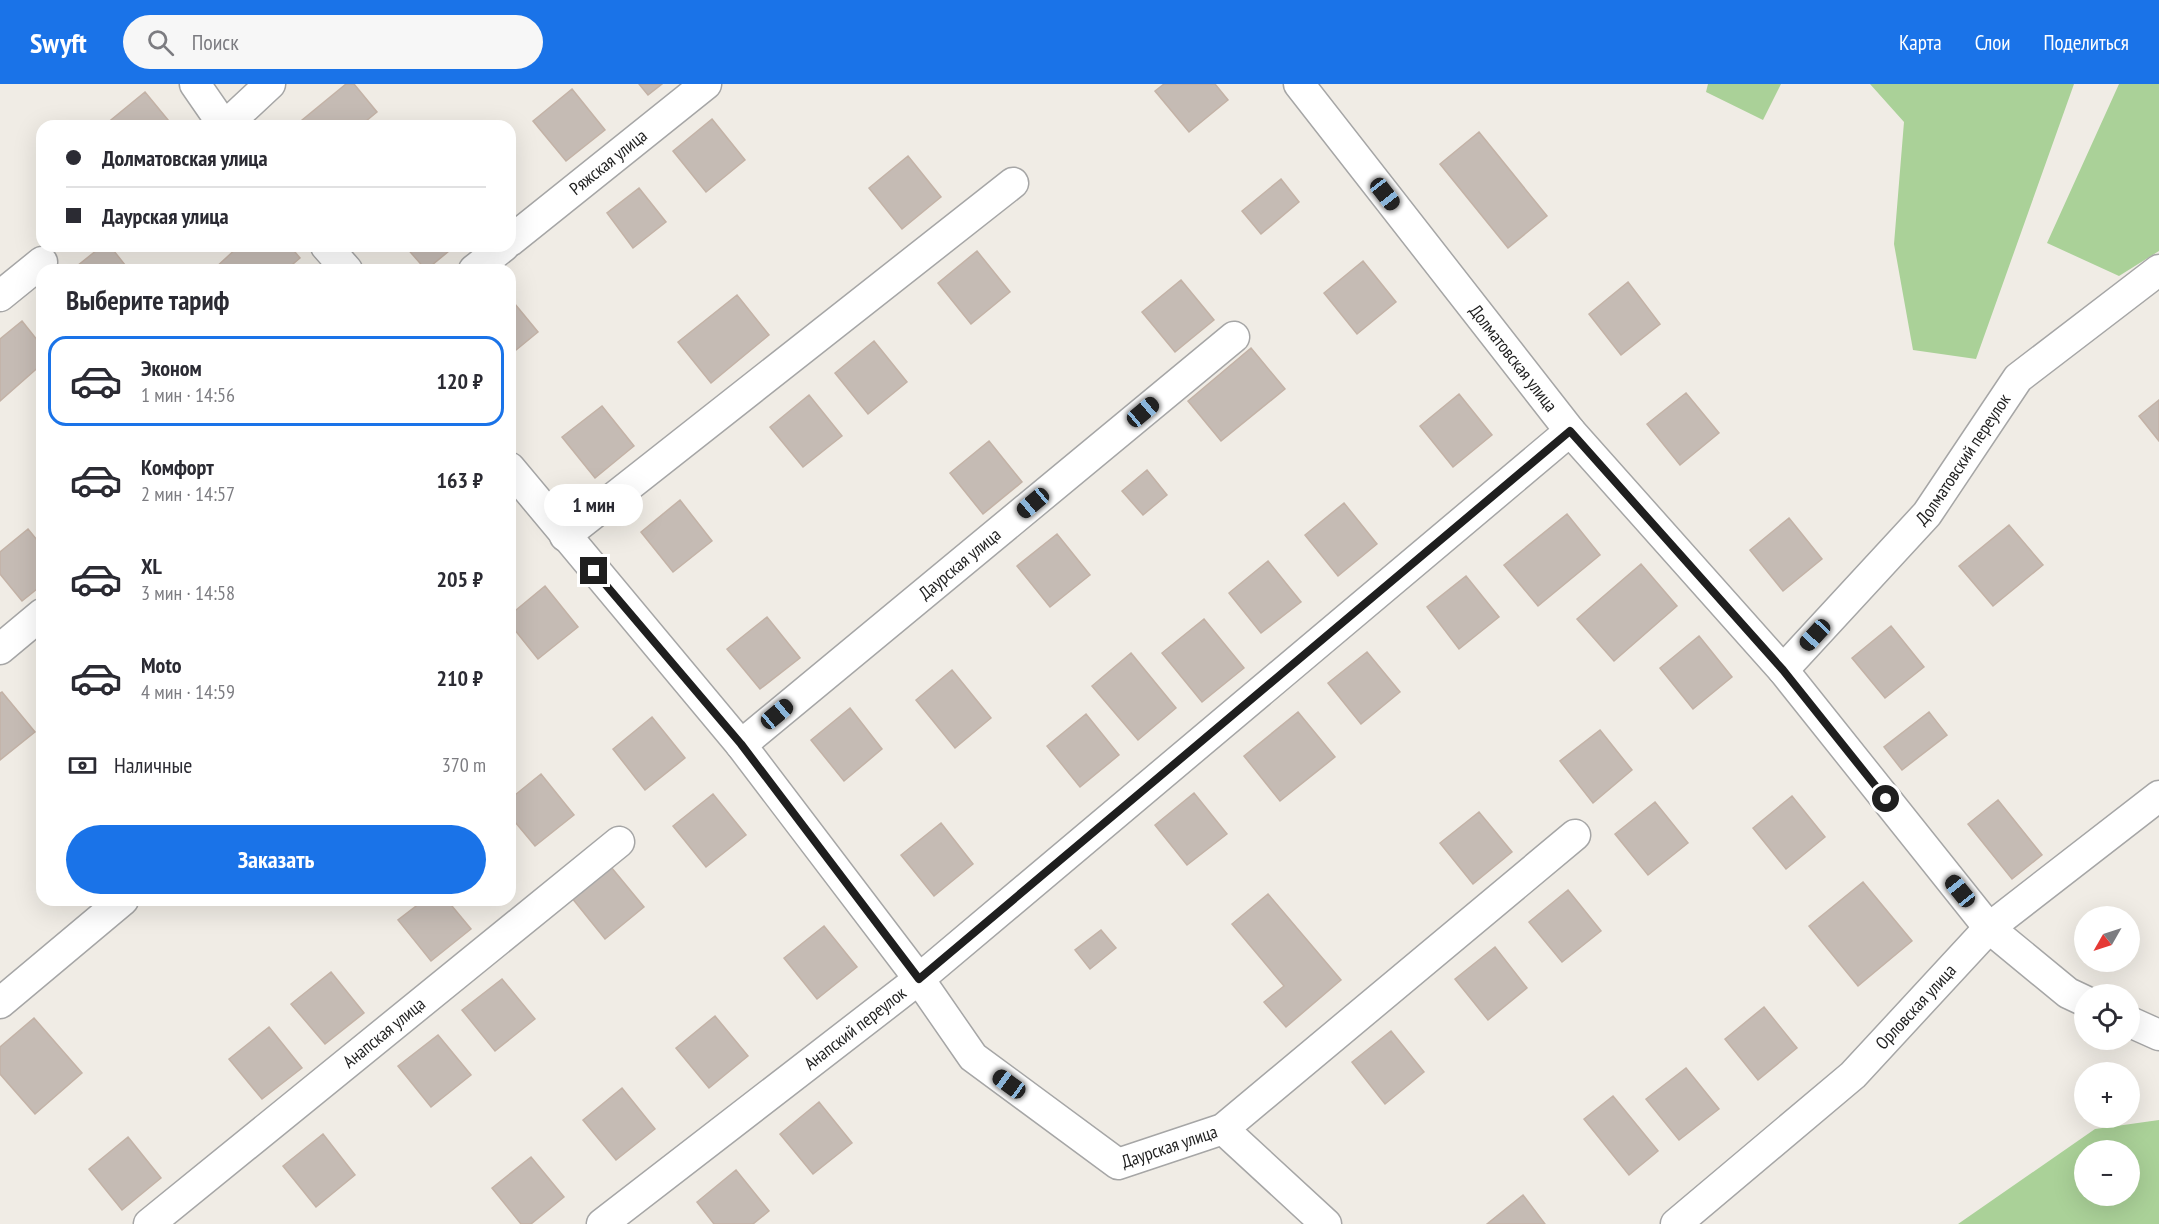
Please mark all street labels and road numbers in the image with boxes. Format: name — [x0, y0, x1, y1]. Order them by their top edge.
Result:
street label: Ряжская улица — [565, 124, 651, 200]
street label: Долматовская улица — [1465, 300, 1563, 416]
street label: Долматовский переулок — [1911, 389, 2015, 530]
street label: Даурская улица — [914, 523, 1005, 604]
street label: Орловская улица — [1870, 959, 1961, 1054]
street label: Анапский переулок — [799, 981, 911, 1075]
street label: Анапская улица — [338, 992, 430, 1073]
street label: Даурская улица — [1118, 1120, 1220, 1173]

